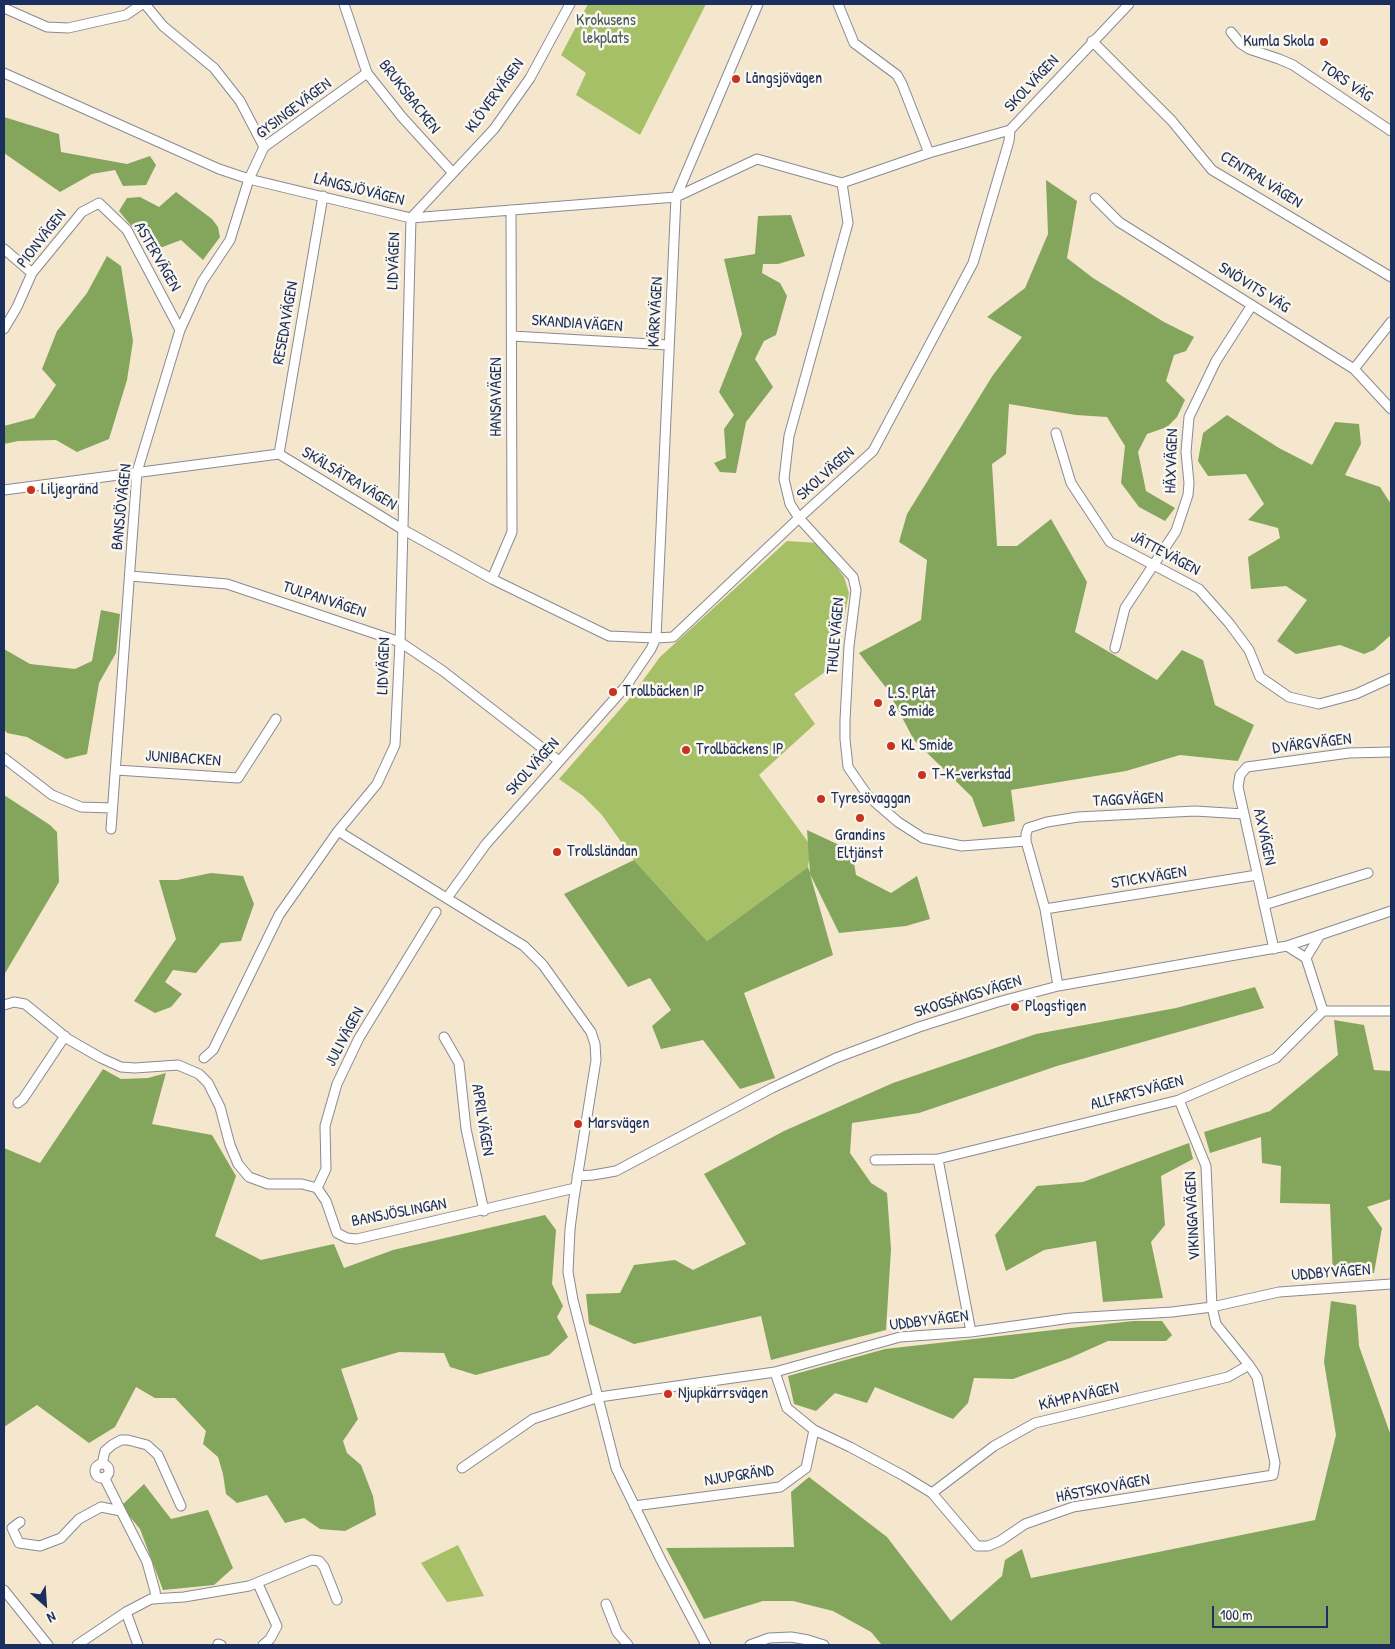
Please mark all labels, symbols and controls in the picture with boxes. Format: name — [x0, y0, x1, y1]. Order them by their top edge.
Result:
park label: Krokusens lekplats — [576, 11, 636, 49]
place label: Kumla Skola — [1243, 32, 1314, 52]
marker: Kumla Skola — [1318, 36, 1330, 48]
street label: SKOLVÄGEN — [1001, 52, 1063, 116]
street label: KLÖVERVÄGEN — [462, 55, 528, 137]
street label: BRUKSBACKEN — [374, 56, 444, 138]
street label: TORS VÄG — [1316, 58, 1376, 106]
place label: Långsjövägen — [746, 69, 822, 89]
marker: Långsjövägen — [730, 73, 742, 85]
street label: GYSINGEVÄGEN — [253, 74, 335, 144]
street label: CENTRALVÄGEN — [1217, 147, 1305, 213]
street label: LÅNGSJÖVÄGEN — [312, 170, 406, 210]
street label: PIONVÄGEN — [13, 206, 71, 272]
street label: ASTERVÄGEN — [129, 219, 185, 295]
street label: LIDVÄGEN — [383, 232, 405, 290]
street label: SNÖVITS VÄG — [1215, 259, 1293, 317]
street label: KÄRRVÄGEN — [645, 276, 667, 348]
street label: RESEDAVÄGEN — [269, 280, 303, 366]
street label: SKANDIAVÄGEN — [531, 311, 623, 337]
street label: HANSAVÄGEN — [487, 357, 507, 437]
street label: HÄXVÄGEN — [1161, 428, 1183, 494]
street label: SKÄLSÄTRAVÄGEN — [298, 443, 400, 515]
street label: SKOLVÄGEN — [793, 443, 859, 505]
street label: BANSJÖVÄGEN — [108, 463, 136, 551]
place label: Liljegränd — [41, 480, 98, 500]
marker: Liljegränd — [25, 484, 37, 496]
street label: JÄTTEVÄGEN — [1127, 528, 1203, 580]
street label: TULPANVÄGEN — [280, 578, 368, 622]
street label: THULEVÄGEN — [823, 597, 849, 675]
street label: LIDVÄGEN — [373, 637, 395, 695]
place label: Trollbäcken IP — [623, 682, 704, 702]
place label: L.S. Plåt & Smide — [888, 684, 936, 722]
marker: Trollbäcken IP — [607, 686, 619, 698]
marker: L.S. Plåt & Smide — [872, 697, 884, 709]
street label: DVÄRGVÄGEN — [1271, 730, 1353, 758]
street label: SKOLVÄGEN — [502, 734, 564, 800]
place label: KL Smide — [901, 736, 953, 756]
place label: Trollbäckens IP — [696, 740, 784, 760]
marker: KL Smide — [885, 740, 897, 752]
marker: Trollbäckens IP — [680, 744, 692, 756]
street label: JUNIBACKEN — [145, 747, 221, 771]
place label: T-K-verkstad — [932, 765, 1011, 785]
marker: T-K-verkstad — [916, 769, 928, 781]
place label: Tyresövaggan — [831, 789, 911, 809]
street label: TAGGVÄGEN — [1092, 789, 1164, 811]
marker: Tyresövaggan — [815, 793, 827, 805]
street label: AXVÄGEN — [1249, 807, 1279, 867]
marker: Grandins Eltjänst — [854, 812, 866, 824]
place label: Grandins Eltjänst — [835, 826, 885, 864]
place label: Trollsländan — [567, 842, 638, 862]
marker: Trollsländan — [551, 846, 563, 858]
street label: STICKVÄGEN — [1110, 863, 1188, 893]
street label: SKOGSÄNGSVÄGEN — [912, 972, 1024, 1022]
place label: Plogstigen — [1025, 997, 1086, 1017]
marker: Plogstigen — [1009, 1001, 1021, 1013]
street label: JULIVÄGEN — [321, 1004, 369, 1070]
street label: ALLFARTSVÄGEN — [1088, 1071, 1186, 1115]
street label: APRILVÄGEN — [467, 1083, 497, 1157]
place label: Marsvägen — [588, 1114, 650, 1134]
marker: Marsvägen — [572, 1118, 584, 1130]
street label: VIKINGAVÄGEN — [1181, 1171, 1205, 1261]
street label: BANSJÖSLINGAN — [350, 1194, 448, 1232]
street label: UDDBYVÄGEN — [1291, 1261, 1371, 1285]
street label: UDDBYVÄGEN — [889, 1307, 969, 1335]
street label: KÄMPAVÄGEN — [1037, 1379, 1121, 1415]
place label: Njupkärrsvägen — [678, 1384, 768, 1404]
marker: Njupkärrsvägen — [662, 1388, 674, 1400]
street label: NJUPGRÄND — [703, 1461, 775, 1491]
street label: HÄSTSKOVÄGEN — [1055, 1471, 1151, 1507]
north arrow — [20, 1579, 70, 1629]
scale bar — [1215, 1596, 1331, 1628]
text: 100 m — [1220, 1604, 1253, 1625]
text: N — [44, 1608, 59, 1628]

